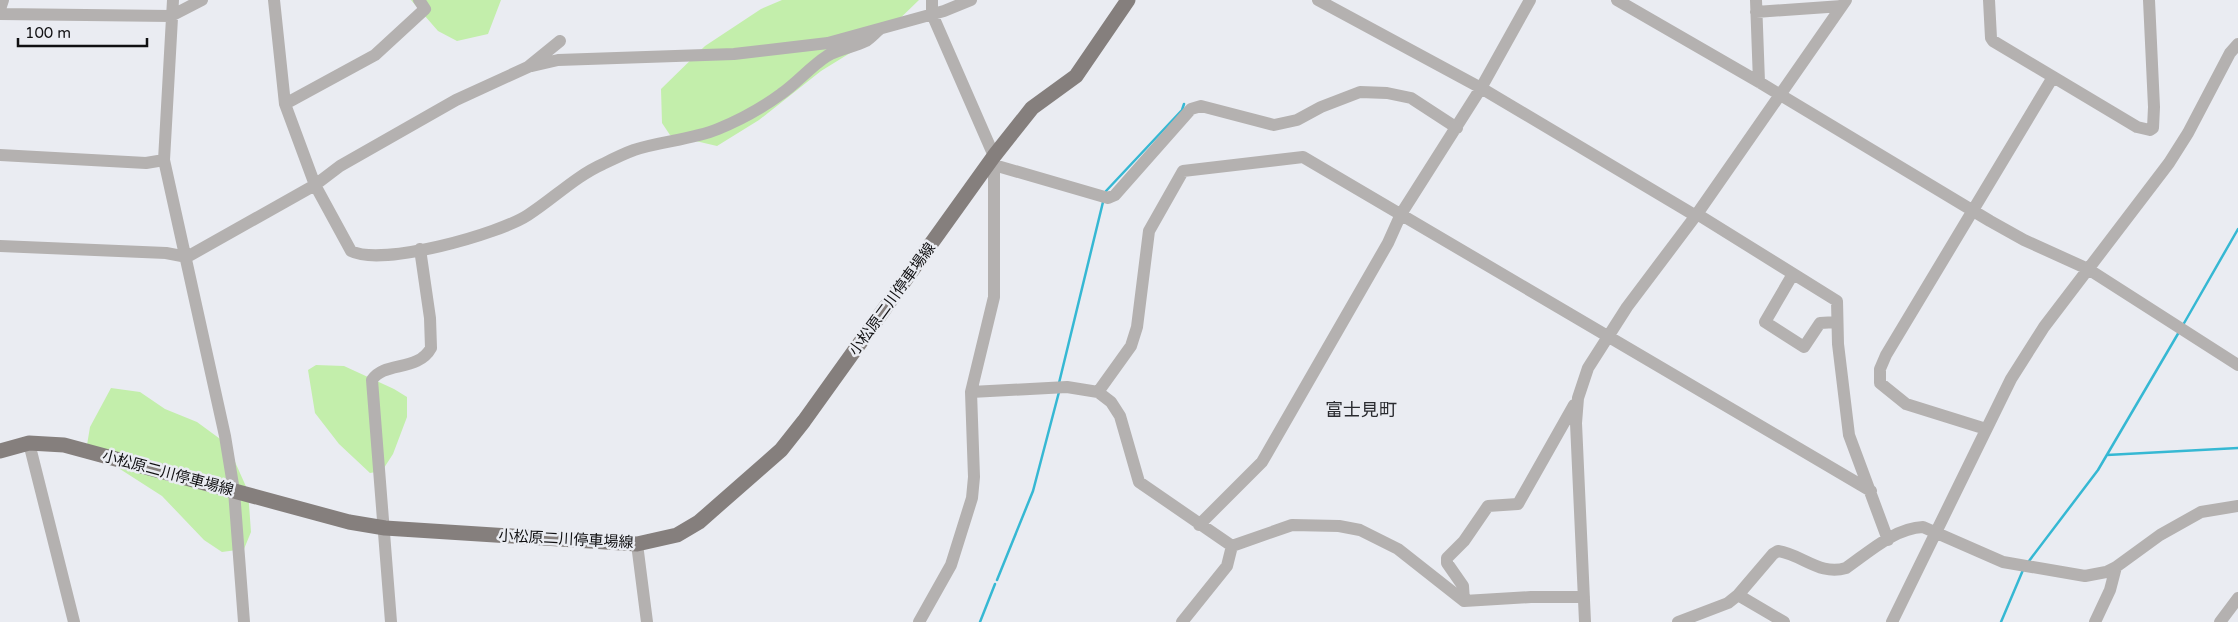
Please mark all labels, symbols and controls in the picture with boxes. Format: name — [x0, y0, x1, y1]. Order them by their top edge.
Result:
scale bar — [18, 15, 146, 47]
text: 100 m — [25, 24, 71, 42]
street label: 小松原二川停車場線 — [845, 239, 939, 359]
district label: 富士見町 — [1325, 399, 1397, 421]
street label: 小松原二川停車場線 — [100, 447, 236, 499]
street label: 小松原二川停車場線 — [498, 526, 634, 552]

